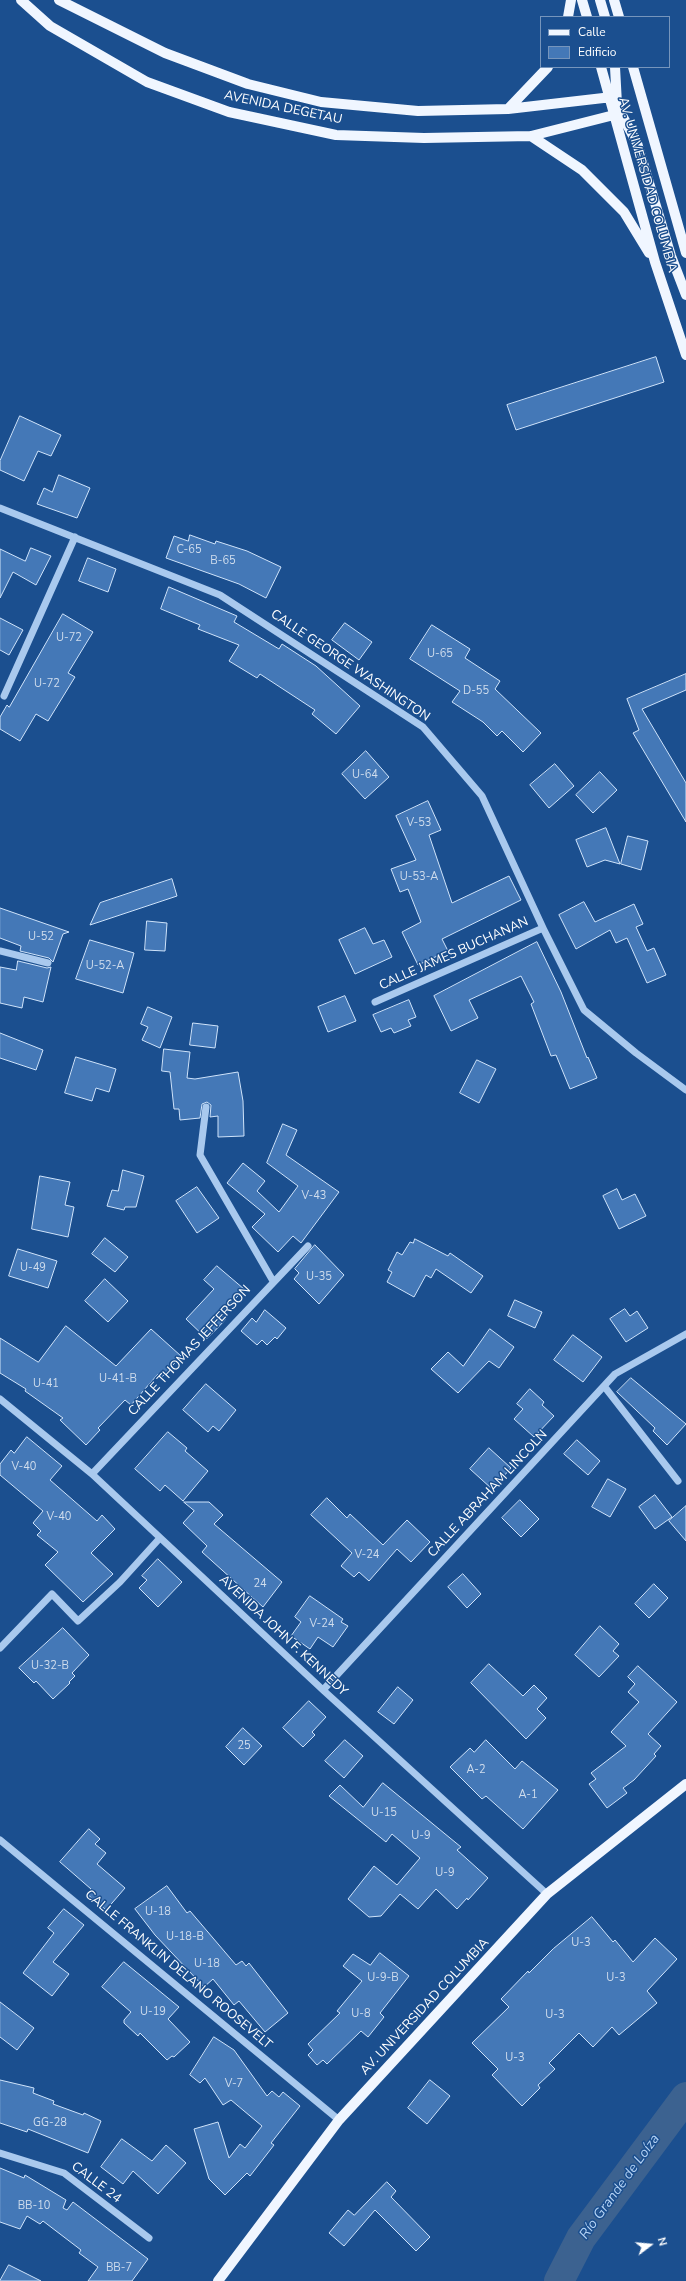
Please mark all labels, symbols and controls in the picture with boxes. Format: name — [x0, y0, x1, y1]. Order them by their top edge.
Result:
legend — [540, 16, 670, 68]
text: Calle — [578, 24, 606, 40]
text: Edificio — [578, 44, 616, 60]
street label: AVENIDA DEGETAU — [223, 88, 343, 128]
street label: AV. UNIVERSIDAD COLUMBIA — [614, 96, 680, 274]
house number: C-65 — [177, 543, 201, 557]
house number: B-65 — [210, 554, 236, 568]
street label: CALLE GEORGE WASHINGTON — [267, 607, 433, 725]
house number: U-72 — [56, 631, 82, 645]
house number: U-65 — [427, 647, 453, 661]
house number: U-72 — [34, 677, 60, 691]
house number: D-55 — [463, 684, 489, 698]
house number: U-64 — [352, 768, 378, 782]
house number: V-53 — [407, 816, 431, 830]
house number: U-53-A — [400, 870, 438, 884]
street label: CALLE JAMES BUCHANAN — [377, 914, 531, 994]
house number: U-52 — [28, 930, 54, 944]
house number: U-52-A — [86, 959, 124, 973]
house number: V-43 — [302, 1189, 326, 1203]
house number: U-49 — [20, 1261, 46, 1275]
house number: U-35 — [306, 1270, 332, 1284]
street label: CALLE THOMAS JEFFERSON — [125, 1283, 255, 1419]
house number: U-41-B — [99, 1372, 137, 1386]
house number: U-41 — [33, 1377, 59, 1391]
street label: CALLE ABRAHAM LINCOLN — [425, 1427, 551, 1561]
house number: V-40 — [12, 1460, 36, 1474]
house number: V-40 — [47, 1510, 71, 1524]
house number: V-24 — [355, 1548, 379, 1562]
street label: AVENIDA JOHN F. KENNEDY — [216, 1572, 350, 1700]
house number: 24 — [253, 1577, 267, 1591]
house number: V-24 — [310, 1617, 334, 1631]
house number: U-32-B — [31, 1659, 69, 1673]
house number: 25 — [237, 1739, 251, 1753]
house number: A-2 — [466, 1763, 486, 1777]
house number: A-1 — [518, 1788, 538, 1802]
house number: U-15 — [371, 1806, 397, 1820]
house number: U-9 — [411, 1829, 431, 1843]
house number: U-9 — [435, 1866, 455, 1880]
street label: CALLE FRANKLIN DELANO ROOSEVELT — [81, 1887, 275, 2053]
house number: U-18 — [145, 1905, 171, 1919]
house number: U-18-B — [166, 1930, 204, 1944]
street label: AV. UNIVERSIDAD COLUMBIA — [357, 1935, 493, 2079]
house number: U-3 — [571, 1936, 591, 1950]
house number: U-18 — [194, 1957, 220, 1971]
house number: U-9-B — [367, 1971, 399, 1985]
house number: U-3 — [606, 1971, 626, 1985]
house number: U-19 — [140, 2005, 166, 2019]
house number: U-8 — [351, 2007, 371, 2021]
house number: U-3 — [545, 2008, 565, 2022]
house number: U-3 — [505, 2051, 525, 2065]
house number: V-7 — [225, 2077, 243, 2091]
house number: GG-28 — [33, 2116, 67, 2130]
water label: Río Grande de Loíza — [576, 2131, 664, 2243]
street label: CALLE 24 — [68, 2159, 124, 2207]
house number: BB-10 — [18, 2199, 50, 2213]
north arrow — [630, 2225, 670, 2265]
text: N — [654, 2236, 670, 2248]
house number: BB-7 — [106, 2261, 132, 2275]

